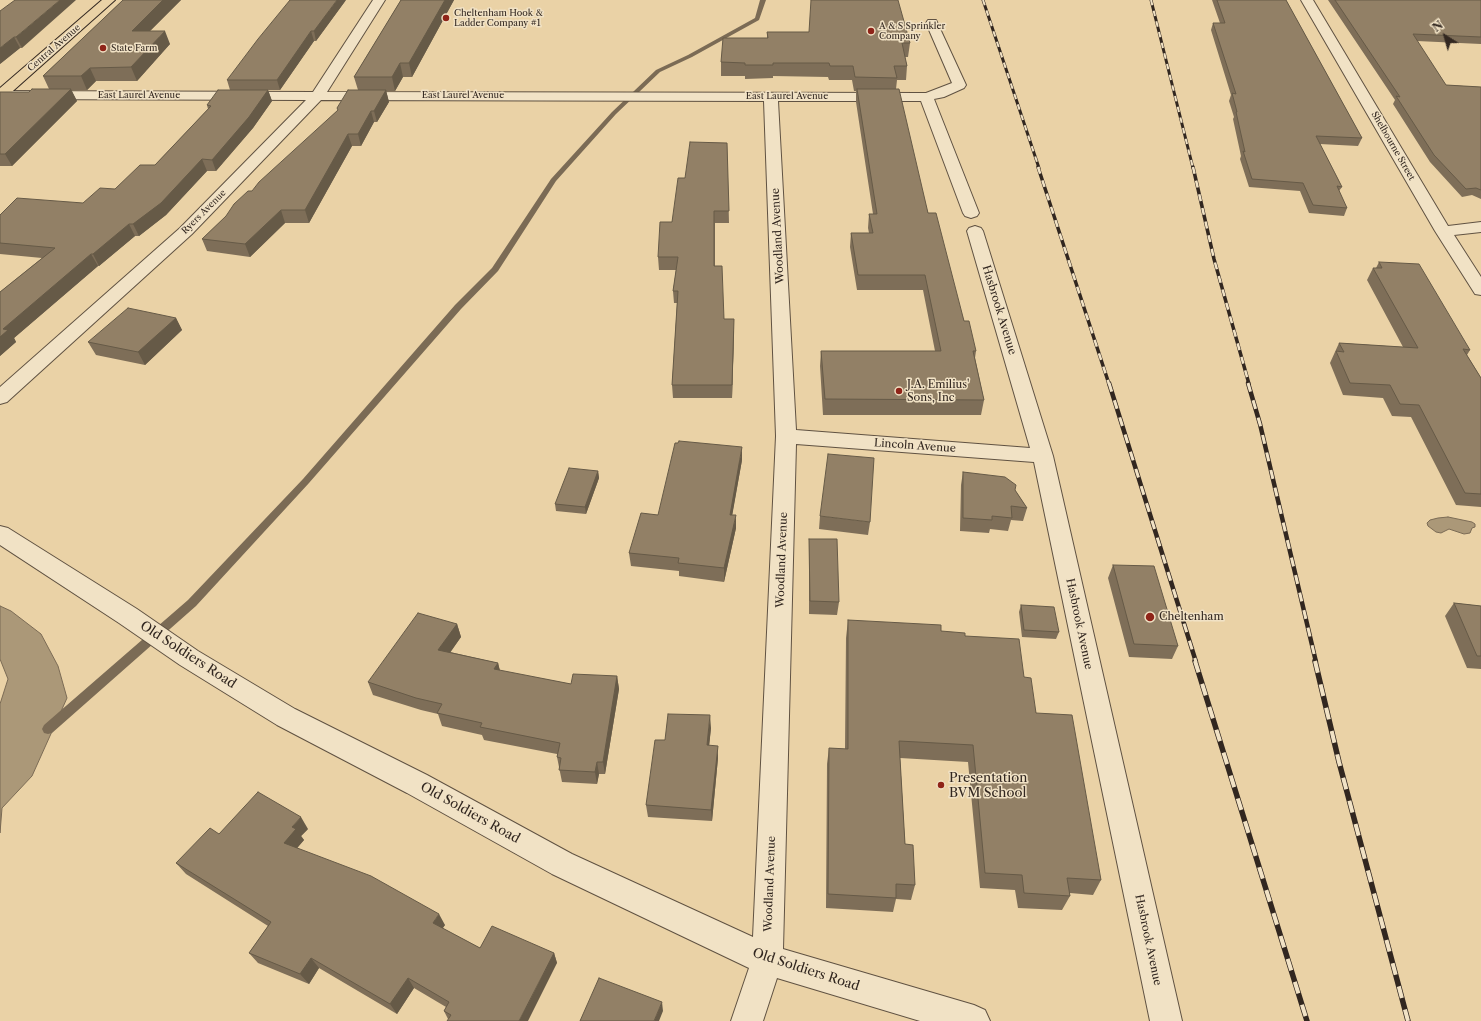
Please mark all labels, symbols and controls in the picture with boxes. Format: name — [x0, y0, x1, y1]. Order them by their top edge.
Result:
place label: Cheltenham Hook & Ladder Company #1 — [454, 8, 543, 29]
marker: Cheltenham Hook & Ladder Company #1 — [441, 13, 451, 23]
north arrow — [1425, 16, 1465, 56]
text: N — [1430, 18, 1446, 35]
place label: A & S Sprinkler Company — [879, 21, 945, 42]
street label: Central Avenue — [25, 22, 83, 74]
marker: A & S Sprinkler Company — [866, 26, 876, 36]
marker: State Farm — [98, 43, 108, 53]
place label: State Farm — [111, 43, 157, 53]
street label: East Laurel Avenue — [98, 90, 180, 100]
street label: East Laurel Avenue — [422, 90, 504, 100]
street label: East Laurel Avenue — [746, 91, 828, 101]
street label: Shelbourne Street — [1369, 110, 1417, 182]
street label: Ryers Avenue — [180, 188, 228, 236]
street label: Woodland Avenue — [769, 188, 787, 284]
street label: Hasbrook Avenue — [979, 264, 1019, 356]
place label: J.A. Emilius' Sons, Inc — [907, 378, 969, 404]
marker: J.A. Emilius' Sons, Inc — [894, 386, 904, 396]
street label: Lincoln Avenue — [874, 437, 956, 455]
street label: Woodland Avenue — [774, 512, 790, 608]
street label: Hasbrook Avenue — [1063, 577, 1095, 671]
place label: Cheltenham — [1159, 610, 1224, 624]
marker: Cheltenham — [1144, 611, 1156, 623]
street label: Old Soldiers Road — [137, 618, 239, 692]
place label: Presentation BVM School — [949, 770, 1027, 801]
street label: Old Soldiers Road — [417, 779, 523, 847]
marker: Presentation BVM School — [936, 780, 946, 790]
street label: Woodland Avenue — [762, 836, 778, 932]
street label: Hasbrook Avenue — [1132, 893, 1164, 987]
street label: Old Soldiers Road — [751, 945, 861, 995]

